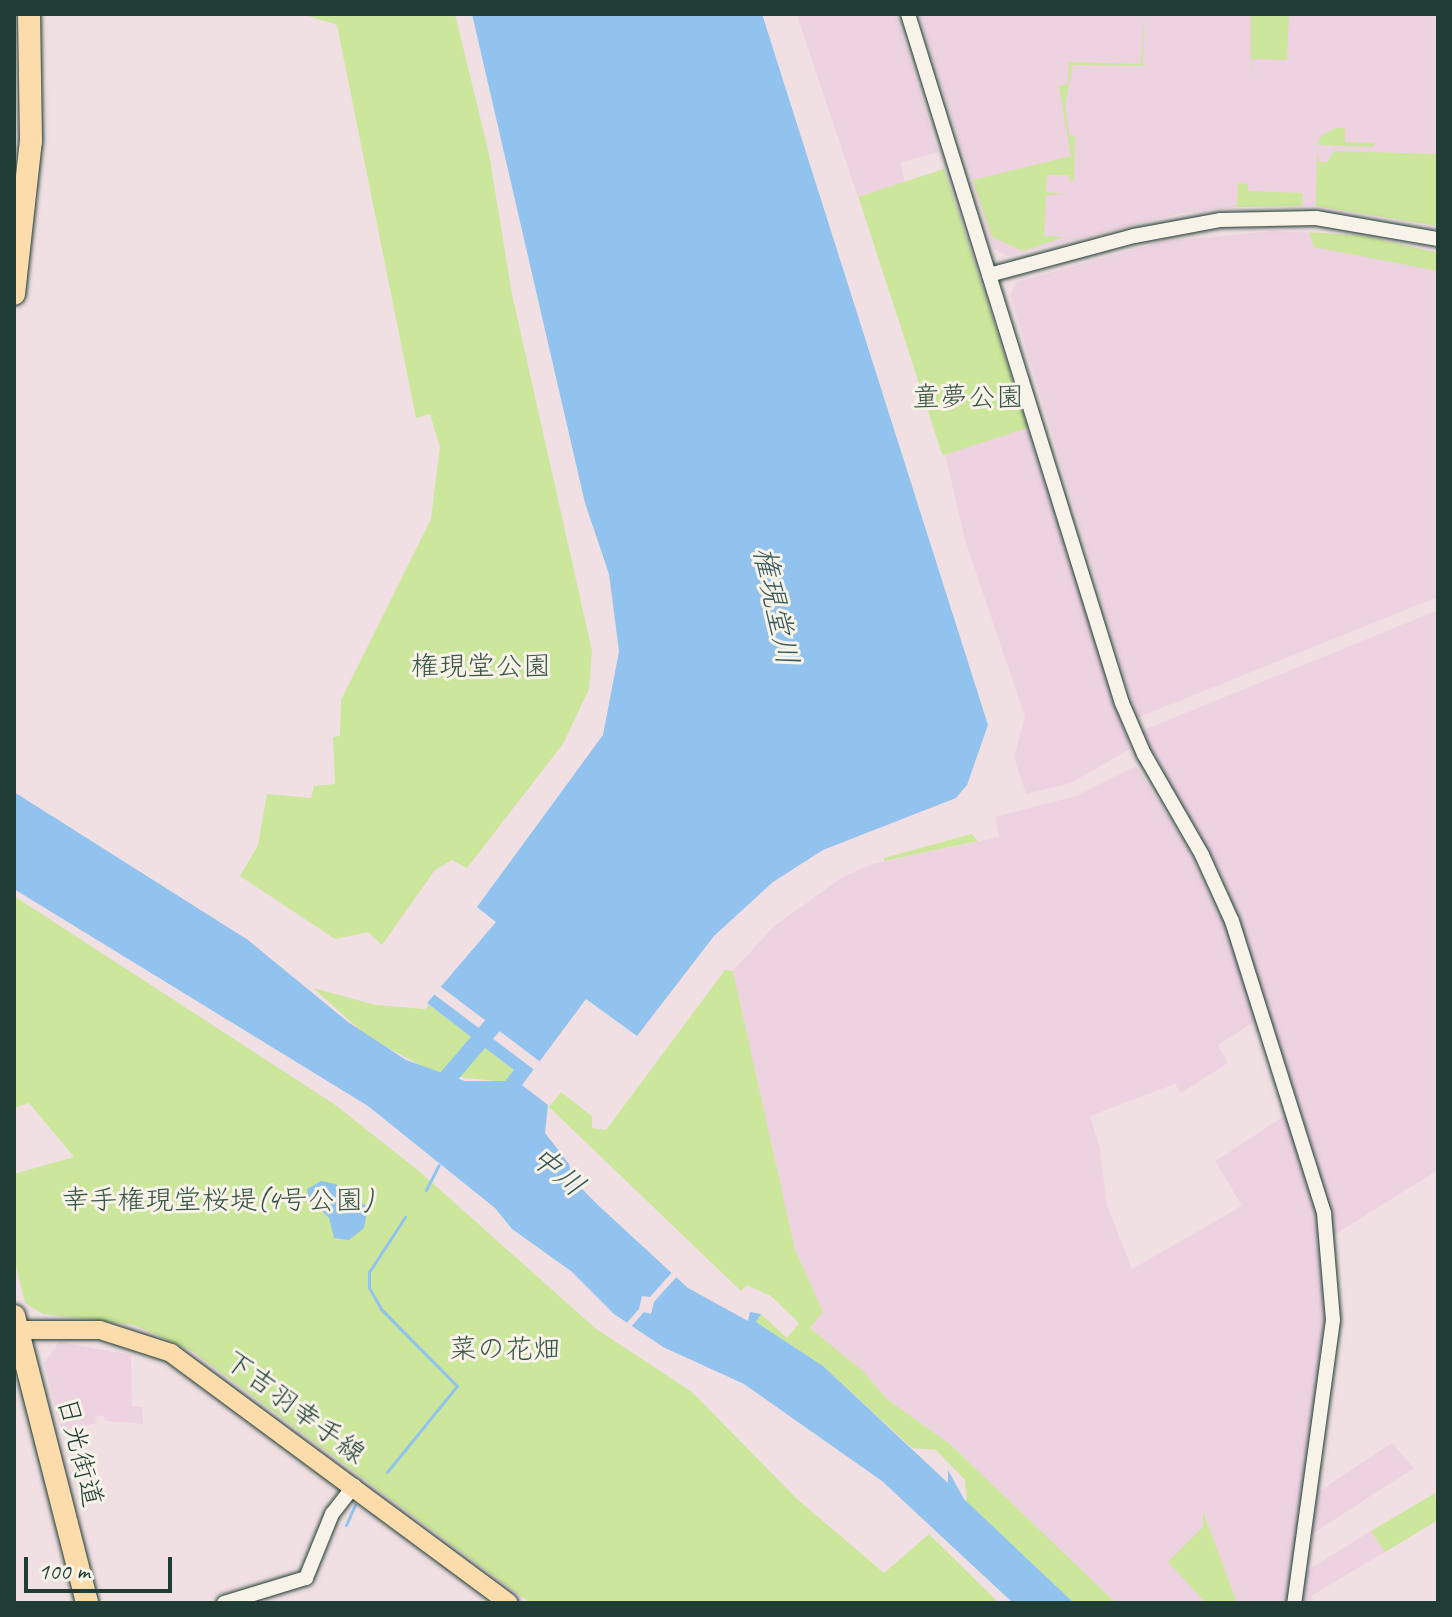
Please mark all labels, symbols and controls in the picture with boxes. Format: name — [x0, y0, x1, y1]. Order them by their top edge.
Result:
park label: 童夢公園 — [912, 380, 1024, 414]
water label: 権現堂川 — [746, 544, 806, 668]
park label: 権現堂公園 — [411, 649, 551, 683]
water label: 中川 — [523, 1138, 593, 1204]
park label: 幸手権現堂桜堤(4号公園) — [61, 1183, 373, 1217]
park label: 菜の花畑 — [449, 1332, 561, 1366]
street label: 下吉羽幸手線 — [218, 1343, 372, 1471]
street label: 日光街道 — [50, 1394, 110, 1510]
scale bar — [28, 1541, 176, 1591]
text: 100 m — [38, 1556, 90, 1586]

